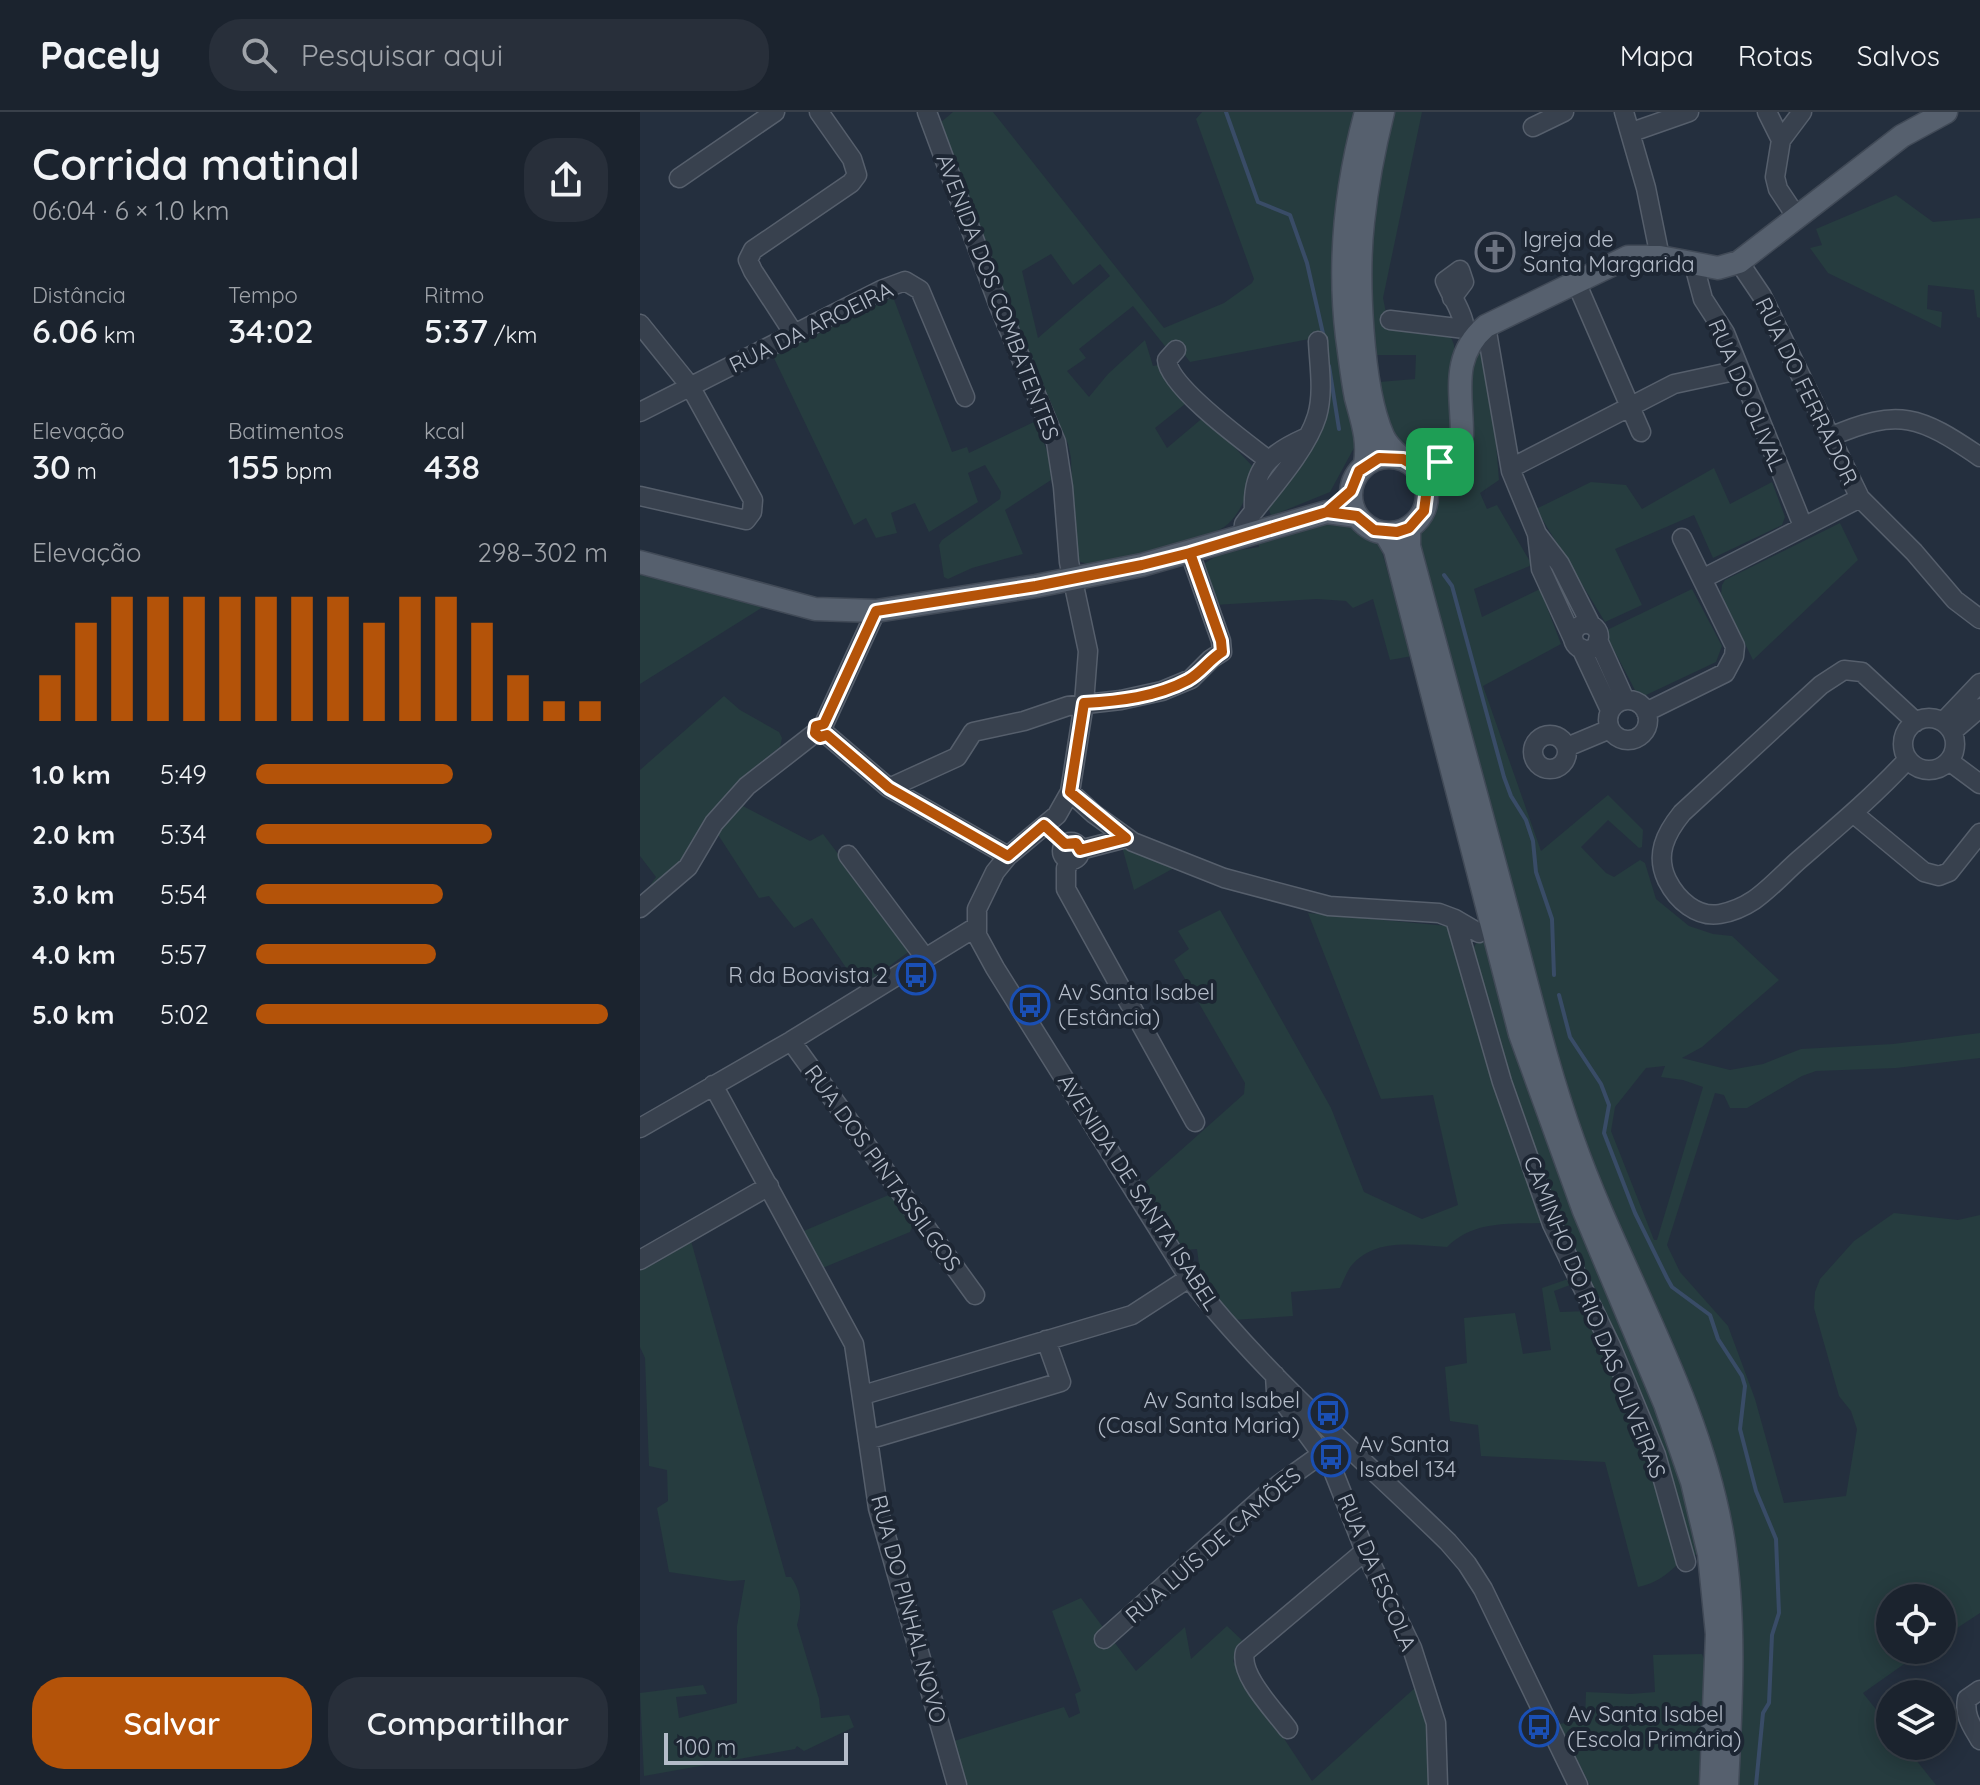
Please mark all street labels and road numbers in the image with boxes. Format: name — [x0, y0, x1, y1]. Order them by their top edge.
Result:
street label: AVENIDA DOS COMBATENTES — [930, 150, 1066, 444]
street label: RUA DA AROEIRA — [724, 275, 898, 379]
street label: RUA DO FERRADOR — [1749, 293, 1865, 489]
street label: RUA DO OLIVAL — [1702, 315, 1792, 476]
street label: RUA DOS PINTASSILGOS — [799, 1059, 967, 1277]
street label: AVENIDA DE SANTA ISABEL — [1052, 1068, 1226, 1316]
street label: CAMINHO DO RIO DAS OLIVEIRAS — [1517, 1152, 1673, 1482]
street label: RUA LUÍS DE CAMÕES — [1119, 1461, 1307, 1629]
street label: RUA DA ESCOLA — [1331, 1489, 1423, 1655]
street label: RUA DO PINHAL NOVO — [865, 1492, 953, 1726]

